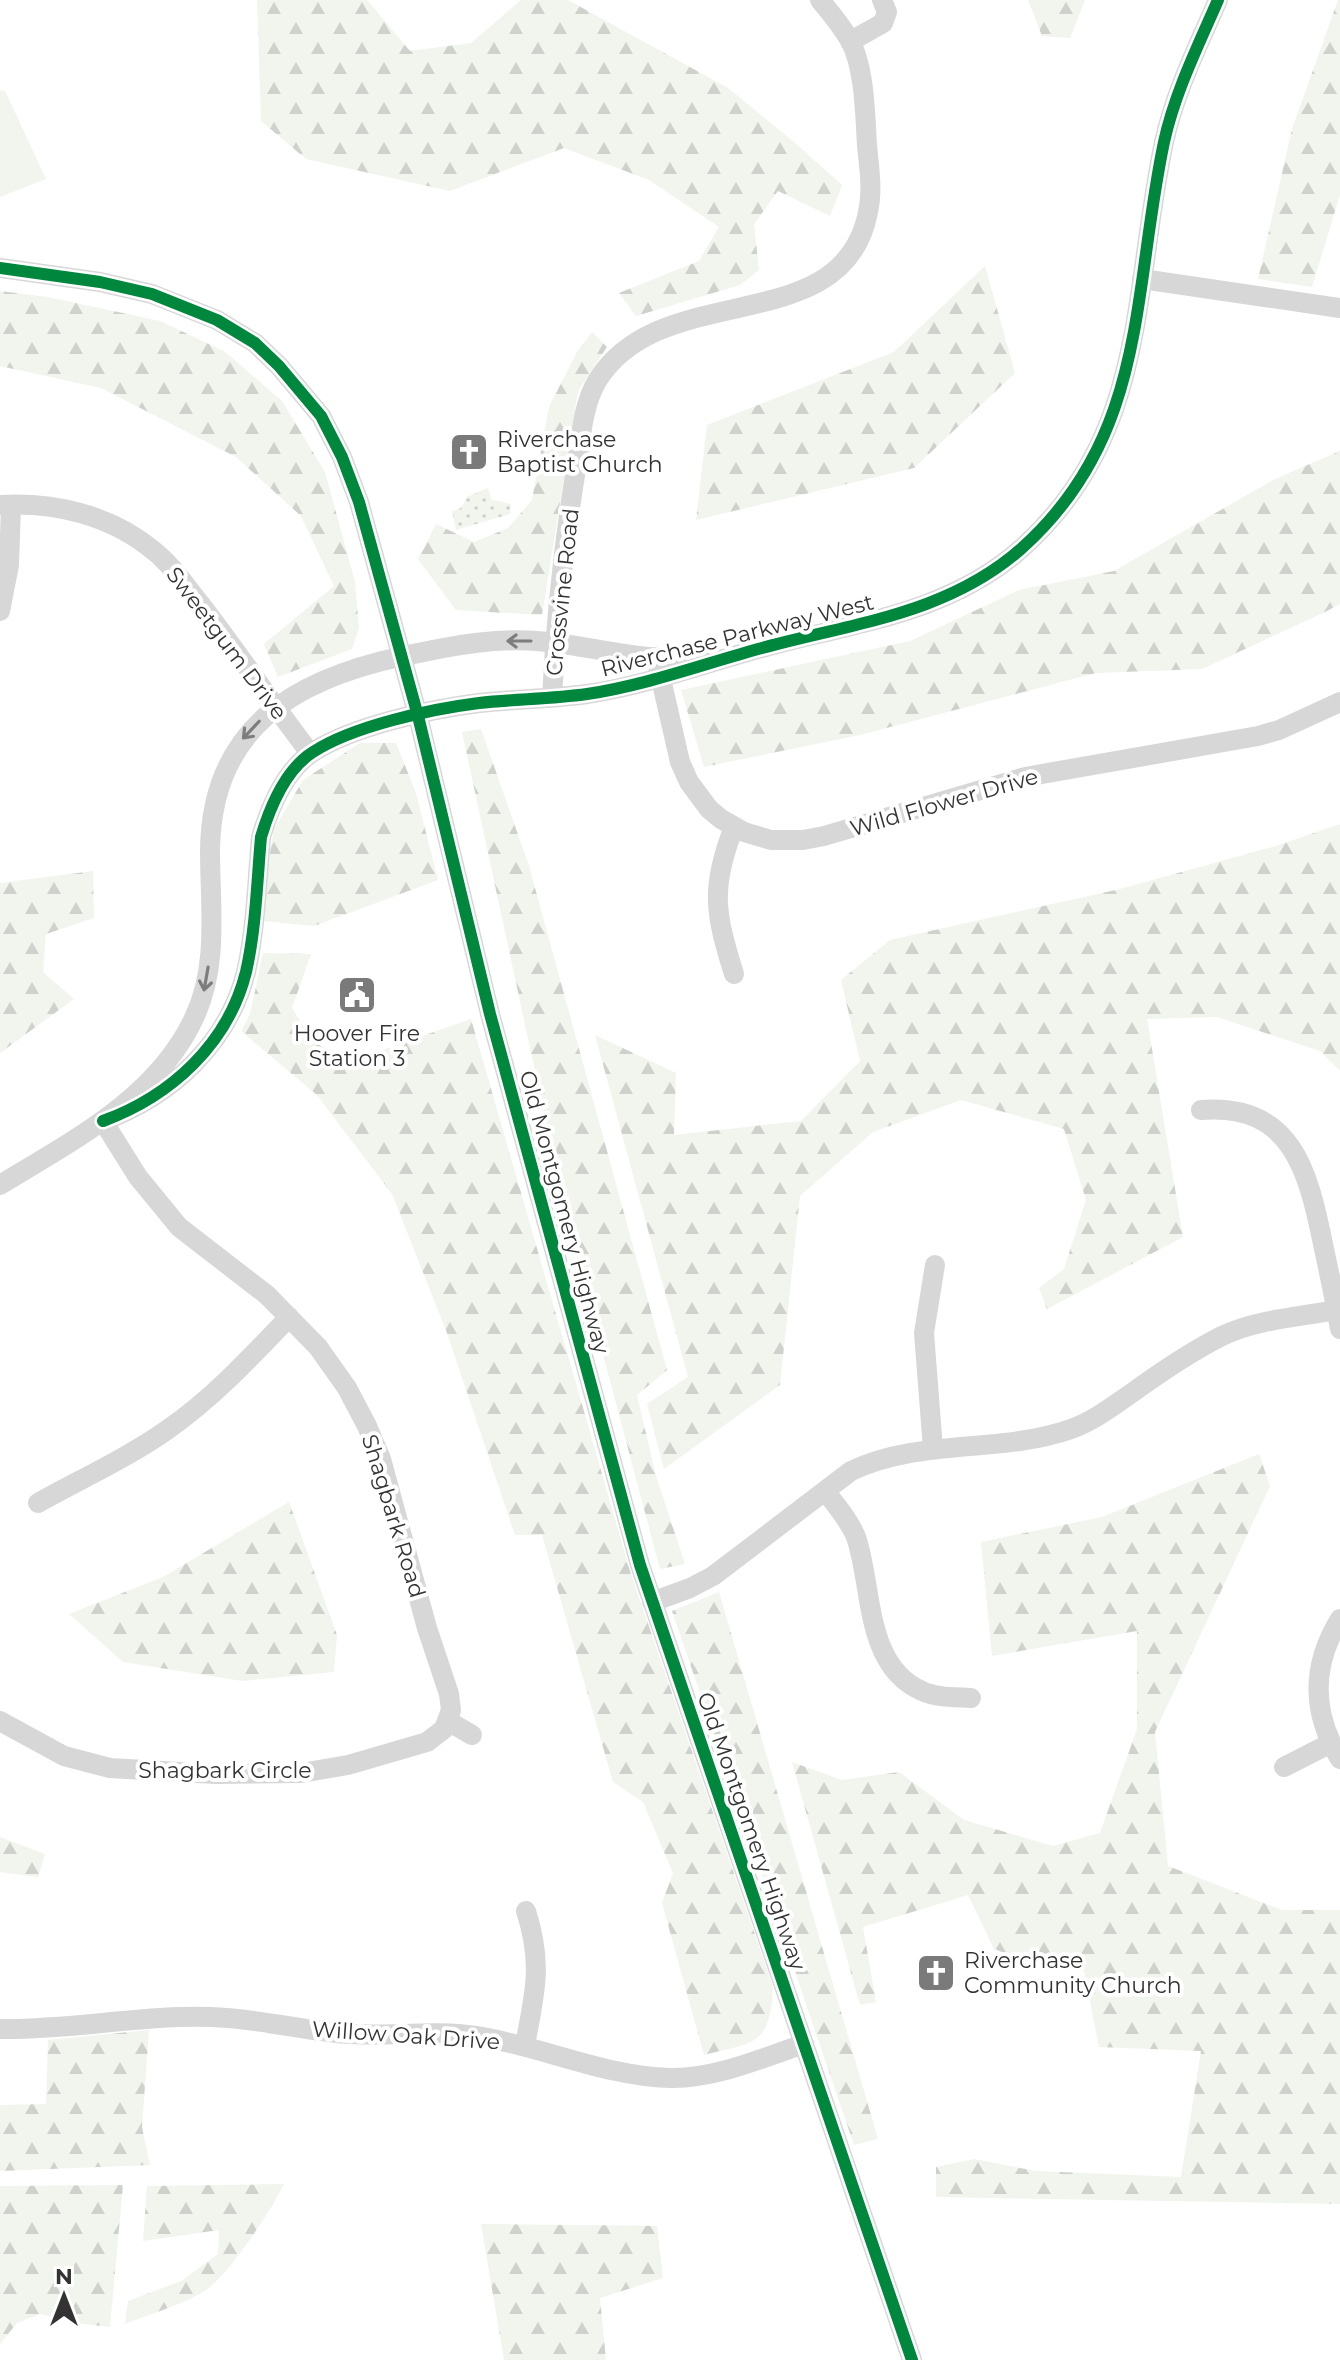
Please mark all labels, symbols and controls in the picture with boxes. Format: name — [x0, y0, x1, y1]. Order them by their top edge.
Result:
place label: Riverchase Baptist Church — [497, 426, 663, 478]
church icon: Riverchase Baptist Church — [448, 431, 490, 473]
street label: Crossvine Road — [540, 507, 585, 677]
street label: Sweetgum Drive — [160, 562, 293, 725]
street label: Riverchase Parkway West — [598, 588, 876, 682]
one-way arrow — [506, 633, 533, 649]
one-way arrow — [242, 720, 261, 740]
street label: Wild Flower Drive — [847, 763, 1041, 842]
one-way arrow — [197, 966, 212, 991]
public building icon: Hoover Fire Station 3 — [336, 974, 378, 1016]
place label: Hoover Fire Station 3 — [294, 1020, 420, 1072]
street label: Old Montgomery Highway — [514, 1068, 615, 1357]
street label: Shagbark Road — [356, 1431, 431, 1601]
street label: Old Montgomery Highway — [691, 1689, 812, 1974]
street label: Shagbark Circle — [138, 1757, 312, 1784]
place label: Riverchase Community Church — [964, 1947, 1182, 1999]
church icon: Riverchase Community Church — [915, 1952, 957, 1994]
street label: Willow Oak Drive — [311, 2015, 501, 2056]
north arrow — [24, 2256, 104, 2336]
text: N — [55, 2263, 73, 2290]

